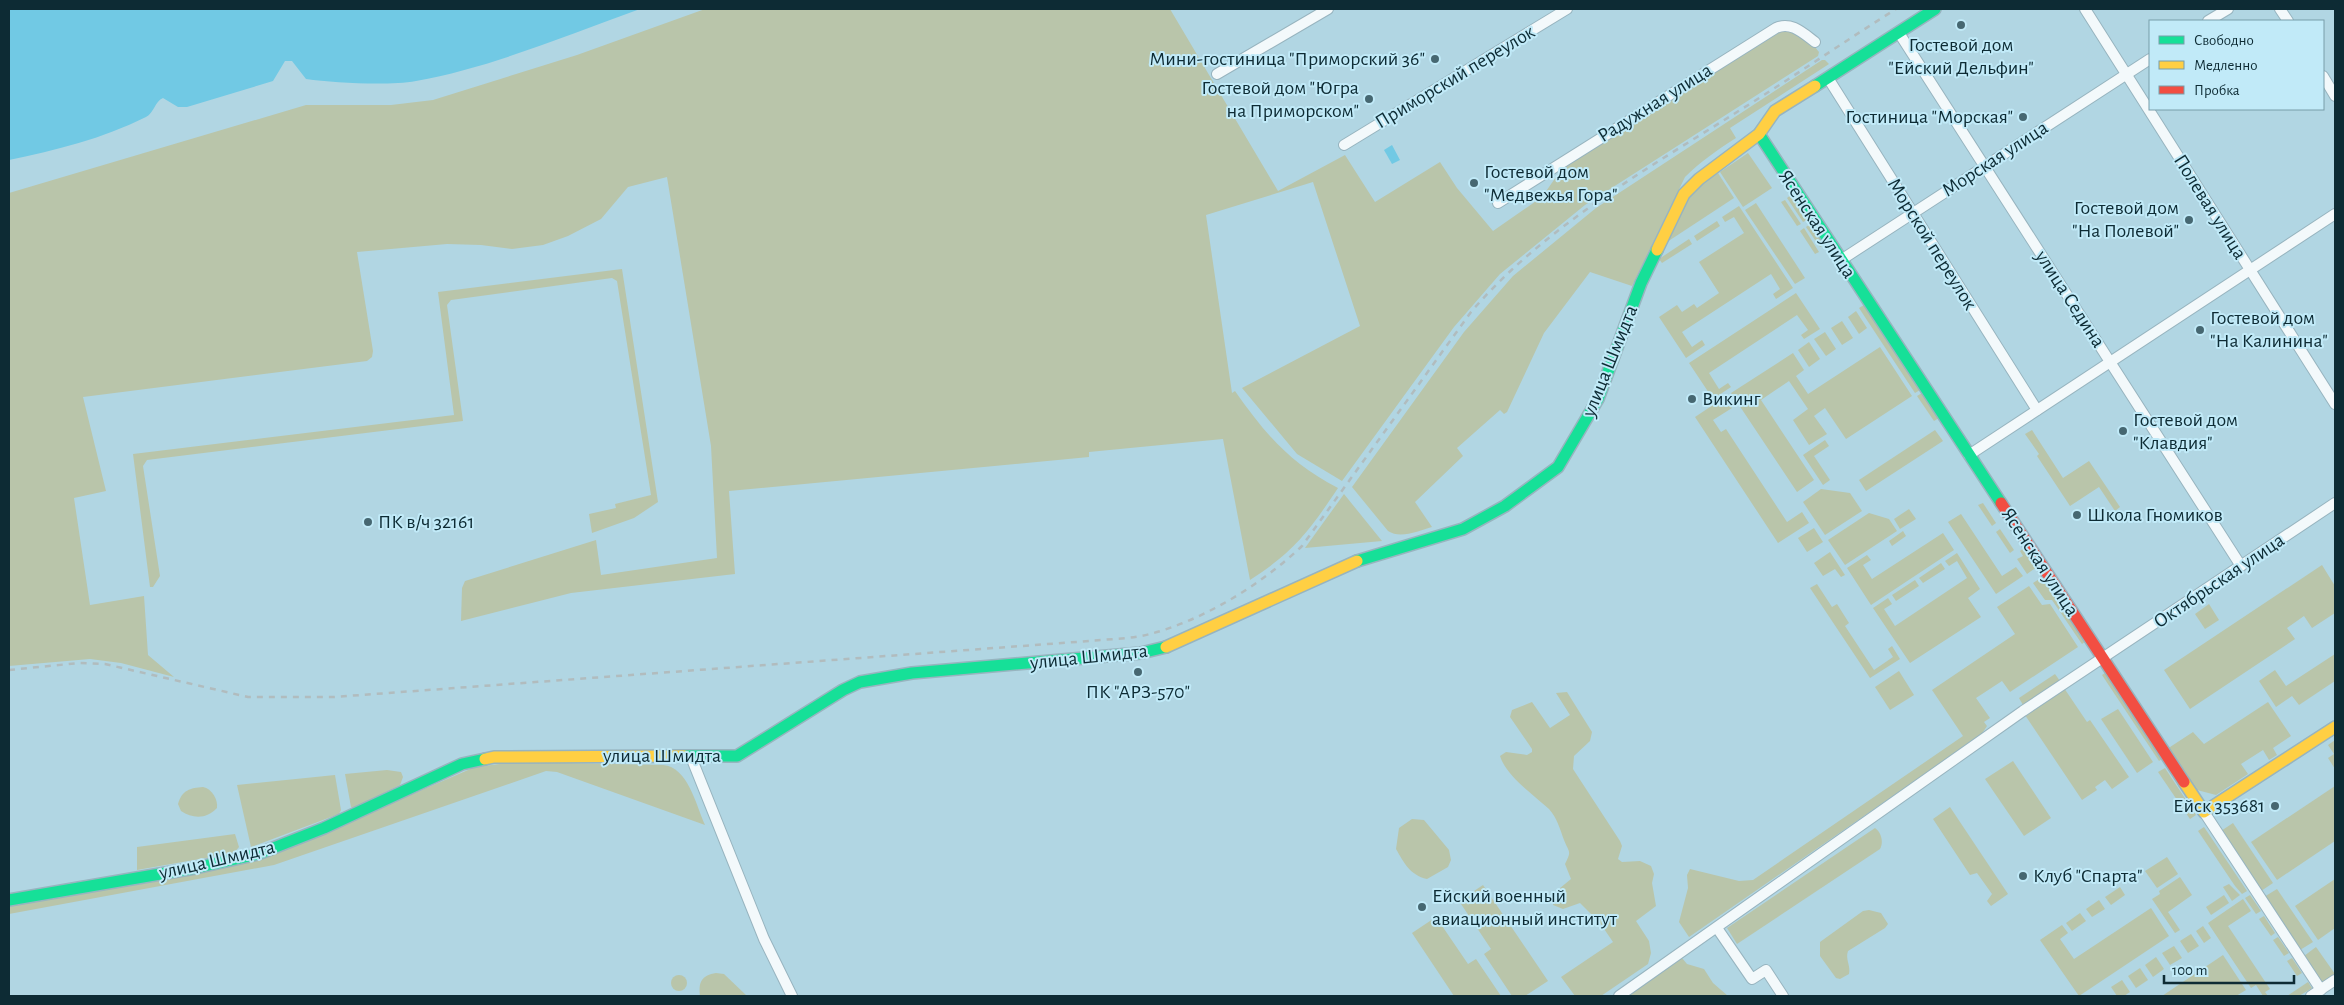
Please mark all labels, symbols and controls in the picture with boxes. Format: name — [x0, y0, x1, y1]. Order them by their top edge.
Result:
marker: Гостевой дом "Ейский Дельфин" — [1955, 19, 1967, 31]
legend — [2149, 20, 2324, 110]
street label: Приморский переулок — [1372, 22, 1538, 132]
text: Свободно — [2194, 33, 2254, 48]
place label: Гостевой дом "Ейский Дельфин" — [1888, 35, 2034, 78]
place label: Мини-гостиница "Приморский 36" — [1149, 49, 1425, 69]
marker: Мини-гостиница "Приморский 36" — [1429, 53, 1441, 65]
text: Медленно — [2194, 58, 2258, 73]
street label: Радужная улица — [1594, 60, 1716, 146]
place label: Гостевой дом "Югра на Приморском" — [1201, 78, 1359, 121]
text: Пробка — [2194, 83, 2240, 98]
marker: Гостевой дом "Югра на Приморском" — [1363, 93, 1375, 105]
place label: Гостиница "Морская" — [1845, 107, 2013, 127]
marker: Гостиница "Морская" — [2017, 111, 2029, 123]
street label: Морская улица — [1939, 117, 2051, 201]
street label: Полевая улица — [2170, 151, 2250, 263]
place label: Гостевой дом "Медвежья Гора" — [1484, 162, 1618, 205]
street label: Ясенская улица — [1775, 166, 1859, 282]
street label: Морской переулок — [1883, 175, 1981, 313]
marker: Гостевой дом "Медвежья Гора" — [1468, 177, 1480, 189]
place label: Гостевой дом "На Полевой" — [2072, 198, 2179, 241]
marker: Гостевой дом "На Полевой" — [2183, 214, 2195, 226]
street label: улица Седина — [2031, 246, 2109, 351]
street label: улица Шмидта — [1578, 302, 1641, 420]
place label: Гостевой дом "На Калинина" — [2210, 308, 2328, 351]
marker: Гостевой дом "На Калинина" — [2194, 324, 2206, 336]
place label: Викинг — [1702, 389, 1761, 409]
marker: Викинг — [1686, 393, 1698, 405]
place label: Гостевой дом "Клавдия" — [2133, 410, 2238, 453]
marker: Гостевой дом "Клавдия" — [2117, 425, 2129, 437]
street label: Ясенская улица — [1998, 504, 2082, 620]
place label: Школа Гномиков — [2087, 505, 2223, 525]
marker: Школа Гномиков — [2071, 509, 2083, 521]
place label: ПК в/ч 32161 — [378, 512, 474, 532]
marker: ПК в/ч 32161 — [362, 516, 374, 528]
street label: Октябрьская улица — [2150, 530, 2288, 632]
street label: улица Шмидта — [1028, 641, 1149, 673]
marker: ПК "АРЗ-570" — [1132, 666, 1144, 678]
place label: ПК "АРЗ-570" — [1086, 682, 1190, 702]
street label: улица Шмидта — [602, 746, 721, 766]
place label: Ейск 353681 — [2173, 796, 2265, 816]
marker: Ейск 353681 — [2269, 800, 2281, 812]
street label: улица Шмидта — [156, 837, 277, 883]
place label: Клуб "Спарта" — [2033, 866, 2143, 886]
marker: Клуб "Спарта" — [2017, 870, 2029, 882]
place label: Ейский военный авиационный институт — [1432, 886, 1618, 929]
marker: Ейский военный авиационный институт — [1416, 901, 1428, 913]
scale bar — [2164, 952, 2294, 984]
text: 100 m — [2172, 963, 2207, 978]

